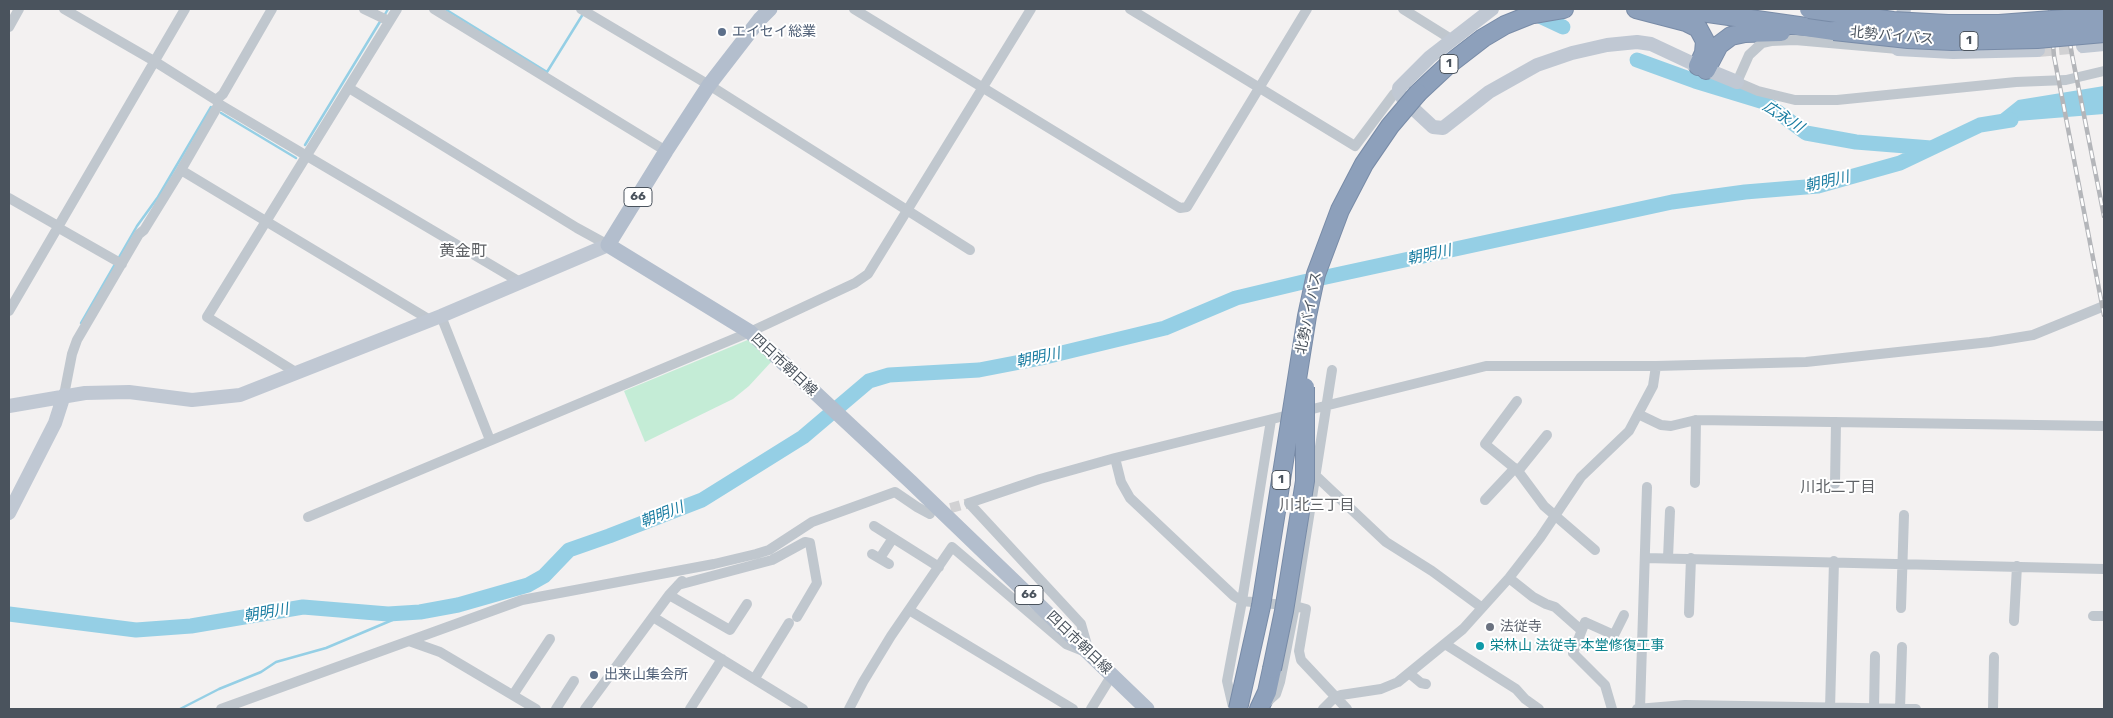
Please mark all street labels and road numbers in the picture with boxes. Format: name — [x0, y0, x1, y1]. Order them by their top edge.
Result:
street label: 北勢バイパス — [1849, 24, 1935, 48]
road number: 1 — [1960, 31, 1978, 50]
road number: 1 — [1440, 54, 1458, 74]
road number: 66 — [624, 188, 652, 206]
street label: 北勢バイパス — [1293, 270, 1325, 356]
street label: 四日市朝日線 — [748, 330, 820, 400]
road number: 1 — [1272, 470, 1290, 490]
road number: 66 — [1015, 586, 1043, 604]
street label: 四日市朝日線 — [1043, 608, 1115, 678]

